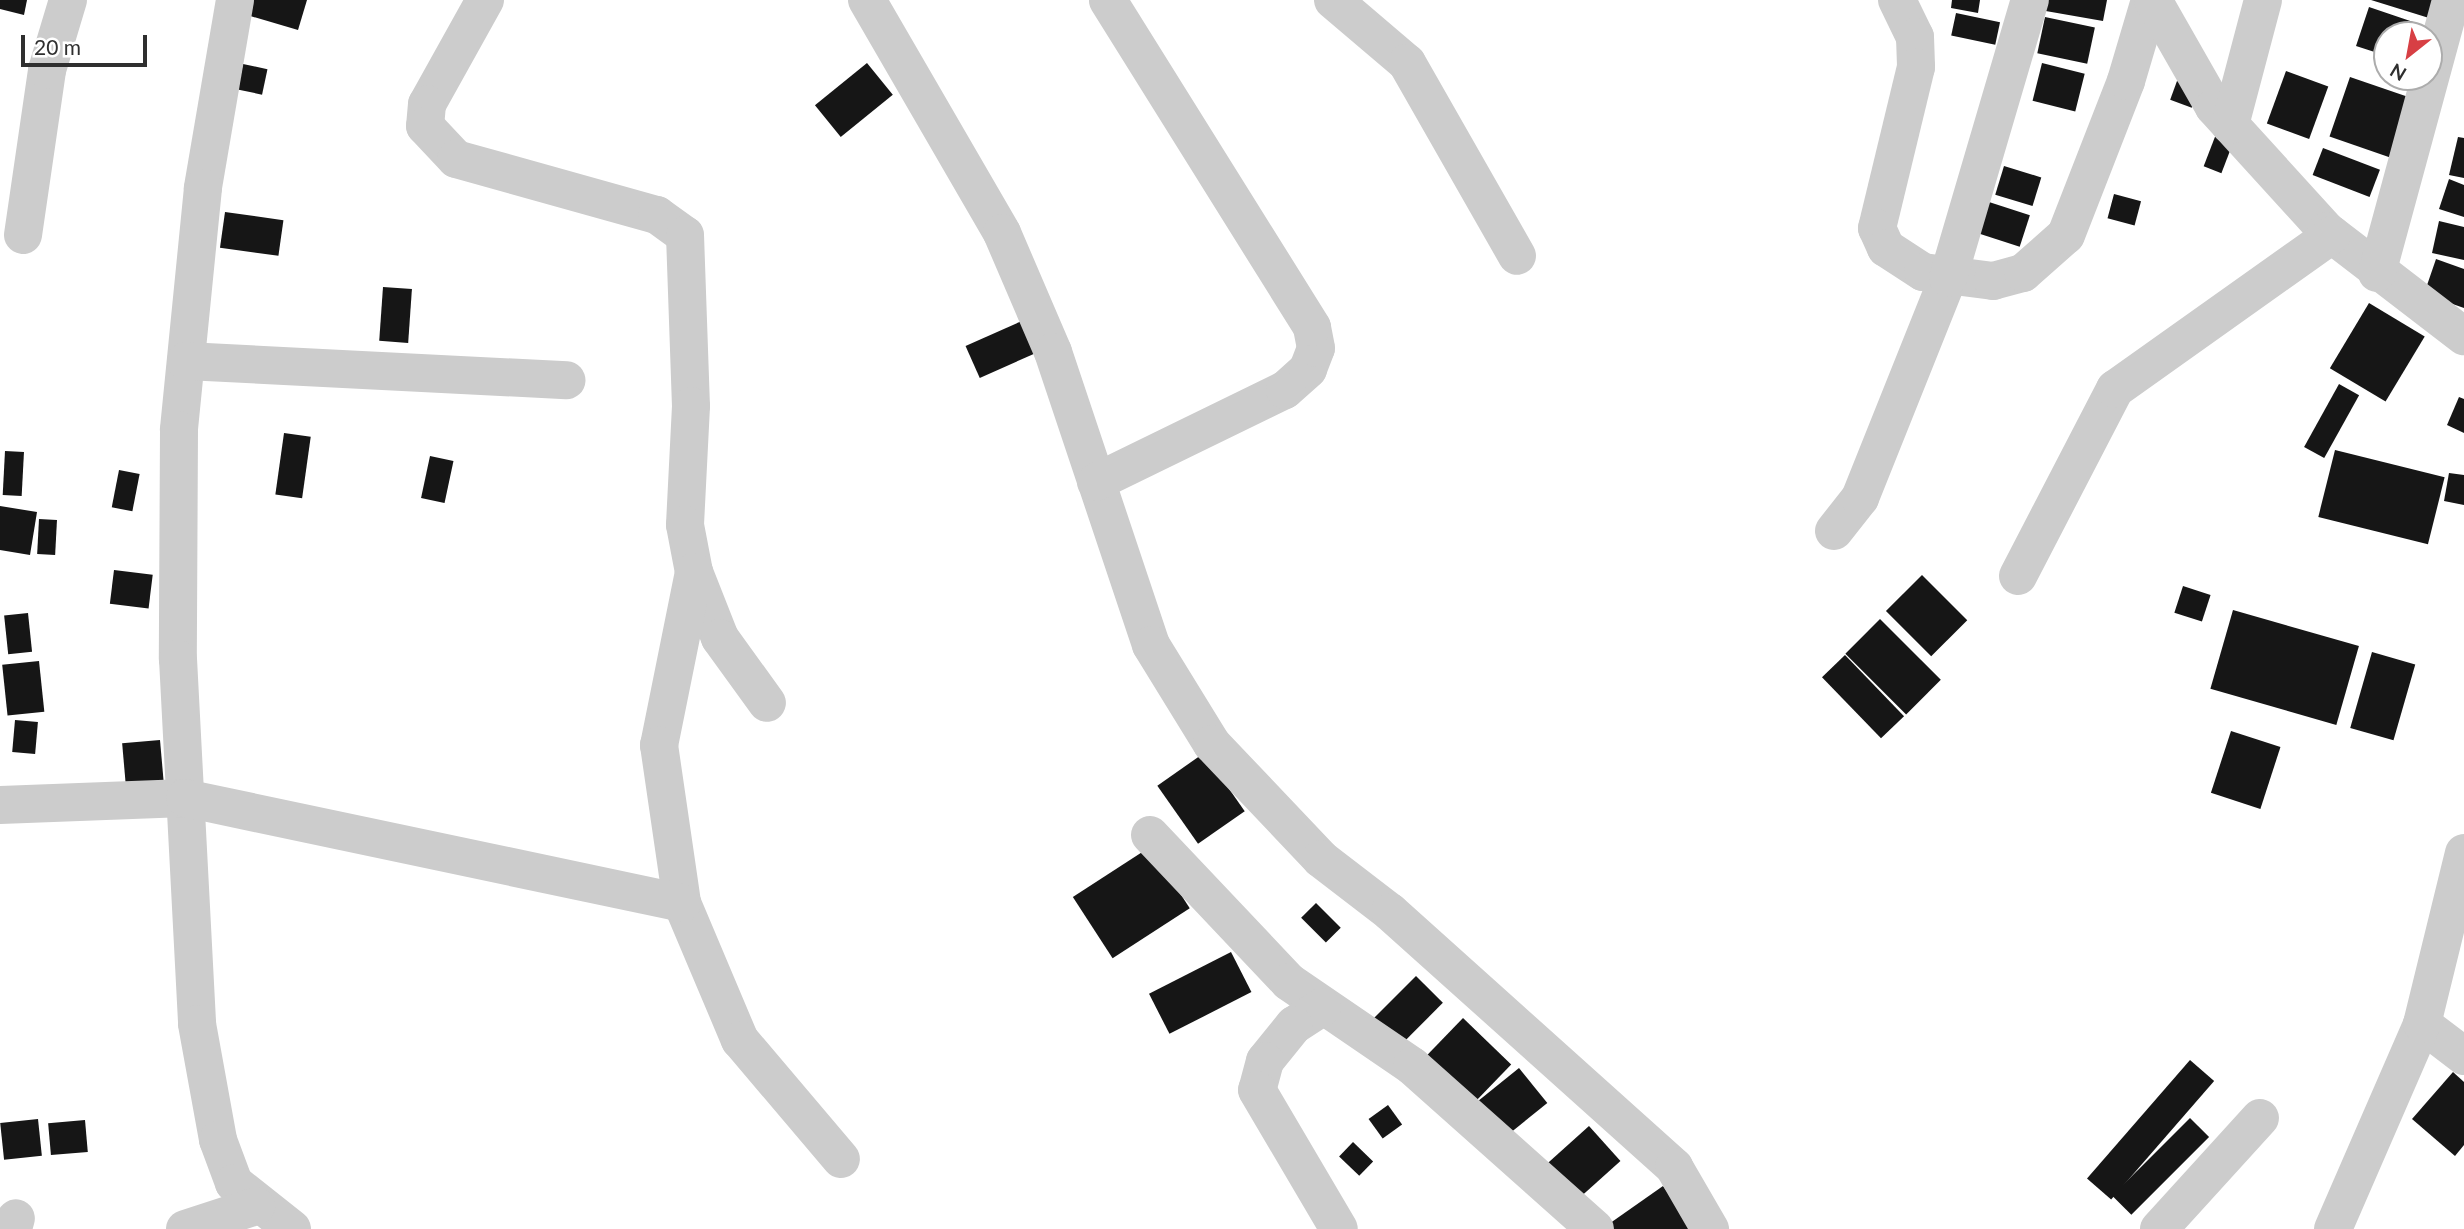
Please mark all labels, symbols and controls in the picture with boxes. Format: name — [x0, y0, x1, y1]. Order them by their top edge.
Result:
scale bar — [24, 21, 150, 65]
north arrow — [2373, 21, 2443, 91]
text: 20 m — [34, 34, 81, 59]
text: N — [2386, 59, 2410, 86]

